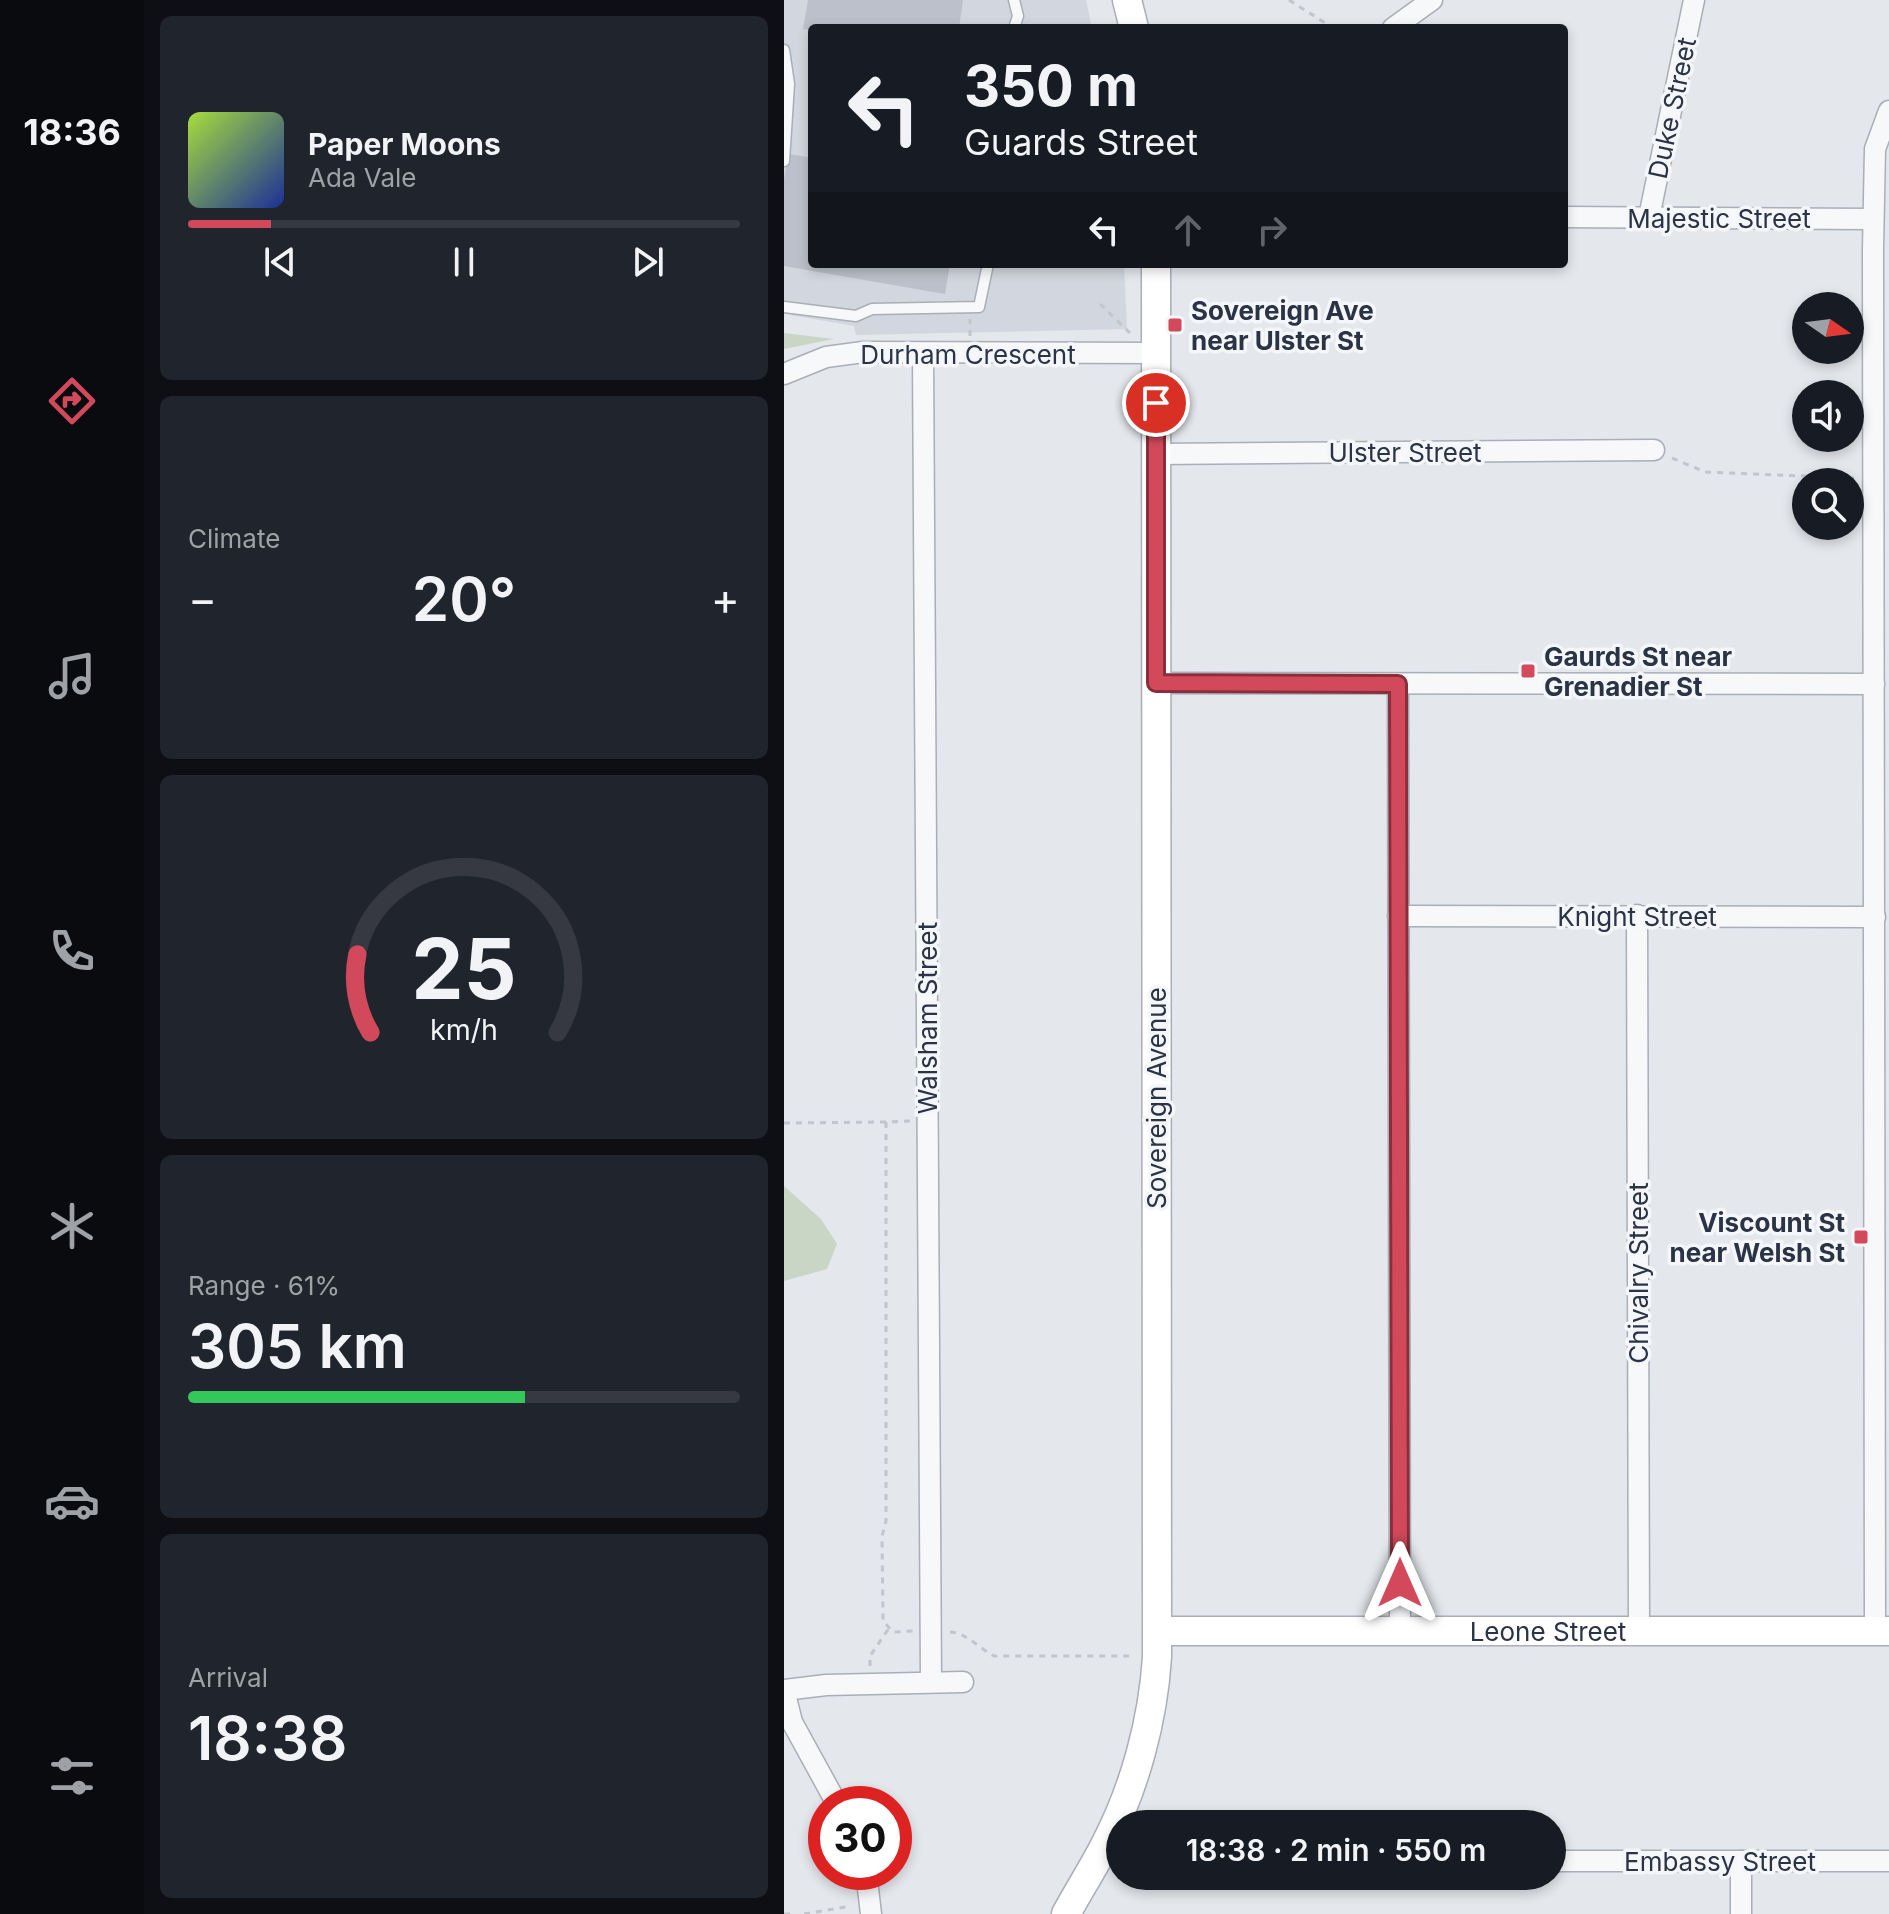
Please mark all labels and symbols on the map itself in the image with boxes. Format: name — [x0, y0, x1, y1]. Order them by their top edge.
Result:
street label: Duke Street — [1642, 35, 1702, 181]
street label: Majestic Street — [1627, 203, 1811, 234]
north arrow — [1792, 292, 1864, 364]
place label: Sovereign Ave near Ulster St — [1191, 295, 1374, 356]
marker: Sovereign Ave near Ulster St — [1166, 316, 1184, 334]
street label: Durham Crescent — [860, 339, 1076, 370]
pin — [1122, 369, 1190, 437]
street label: Ulster Street — [1328, 437, 1482, 468]
place label: Gaurds St near Grenadier St — [1544, 641, 1733, 702]
marker: Gaurds St near Grenadier St — [1519, 662, 1537, 680]
street label: Knight Street — [1557, 901, 1717, 932]
street label: Walsham Street — [912, 922, 943, 1114]
street label: Sovereign Avenue — [1141, 987, 1172, 1209]
street label: Chivalry Street — [1623, 1182, 1654, 1364]
place label: Viscount St near Welsh St — [1670, 1207, 1845, 1268]
marker: Viscount St near Welsh St — [1852, 1228, 1870, 1246]
position arrow — [1358, 1541, 1442, 1625]
street label: Leone Street — [1470, 1616, 1626, 1647]
speed limit sign: 30 — [808, 1786, 912, 1890]
street label: Embassy Street — [1624, 1846, 1816, 1877]

